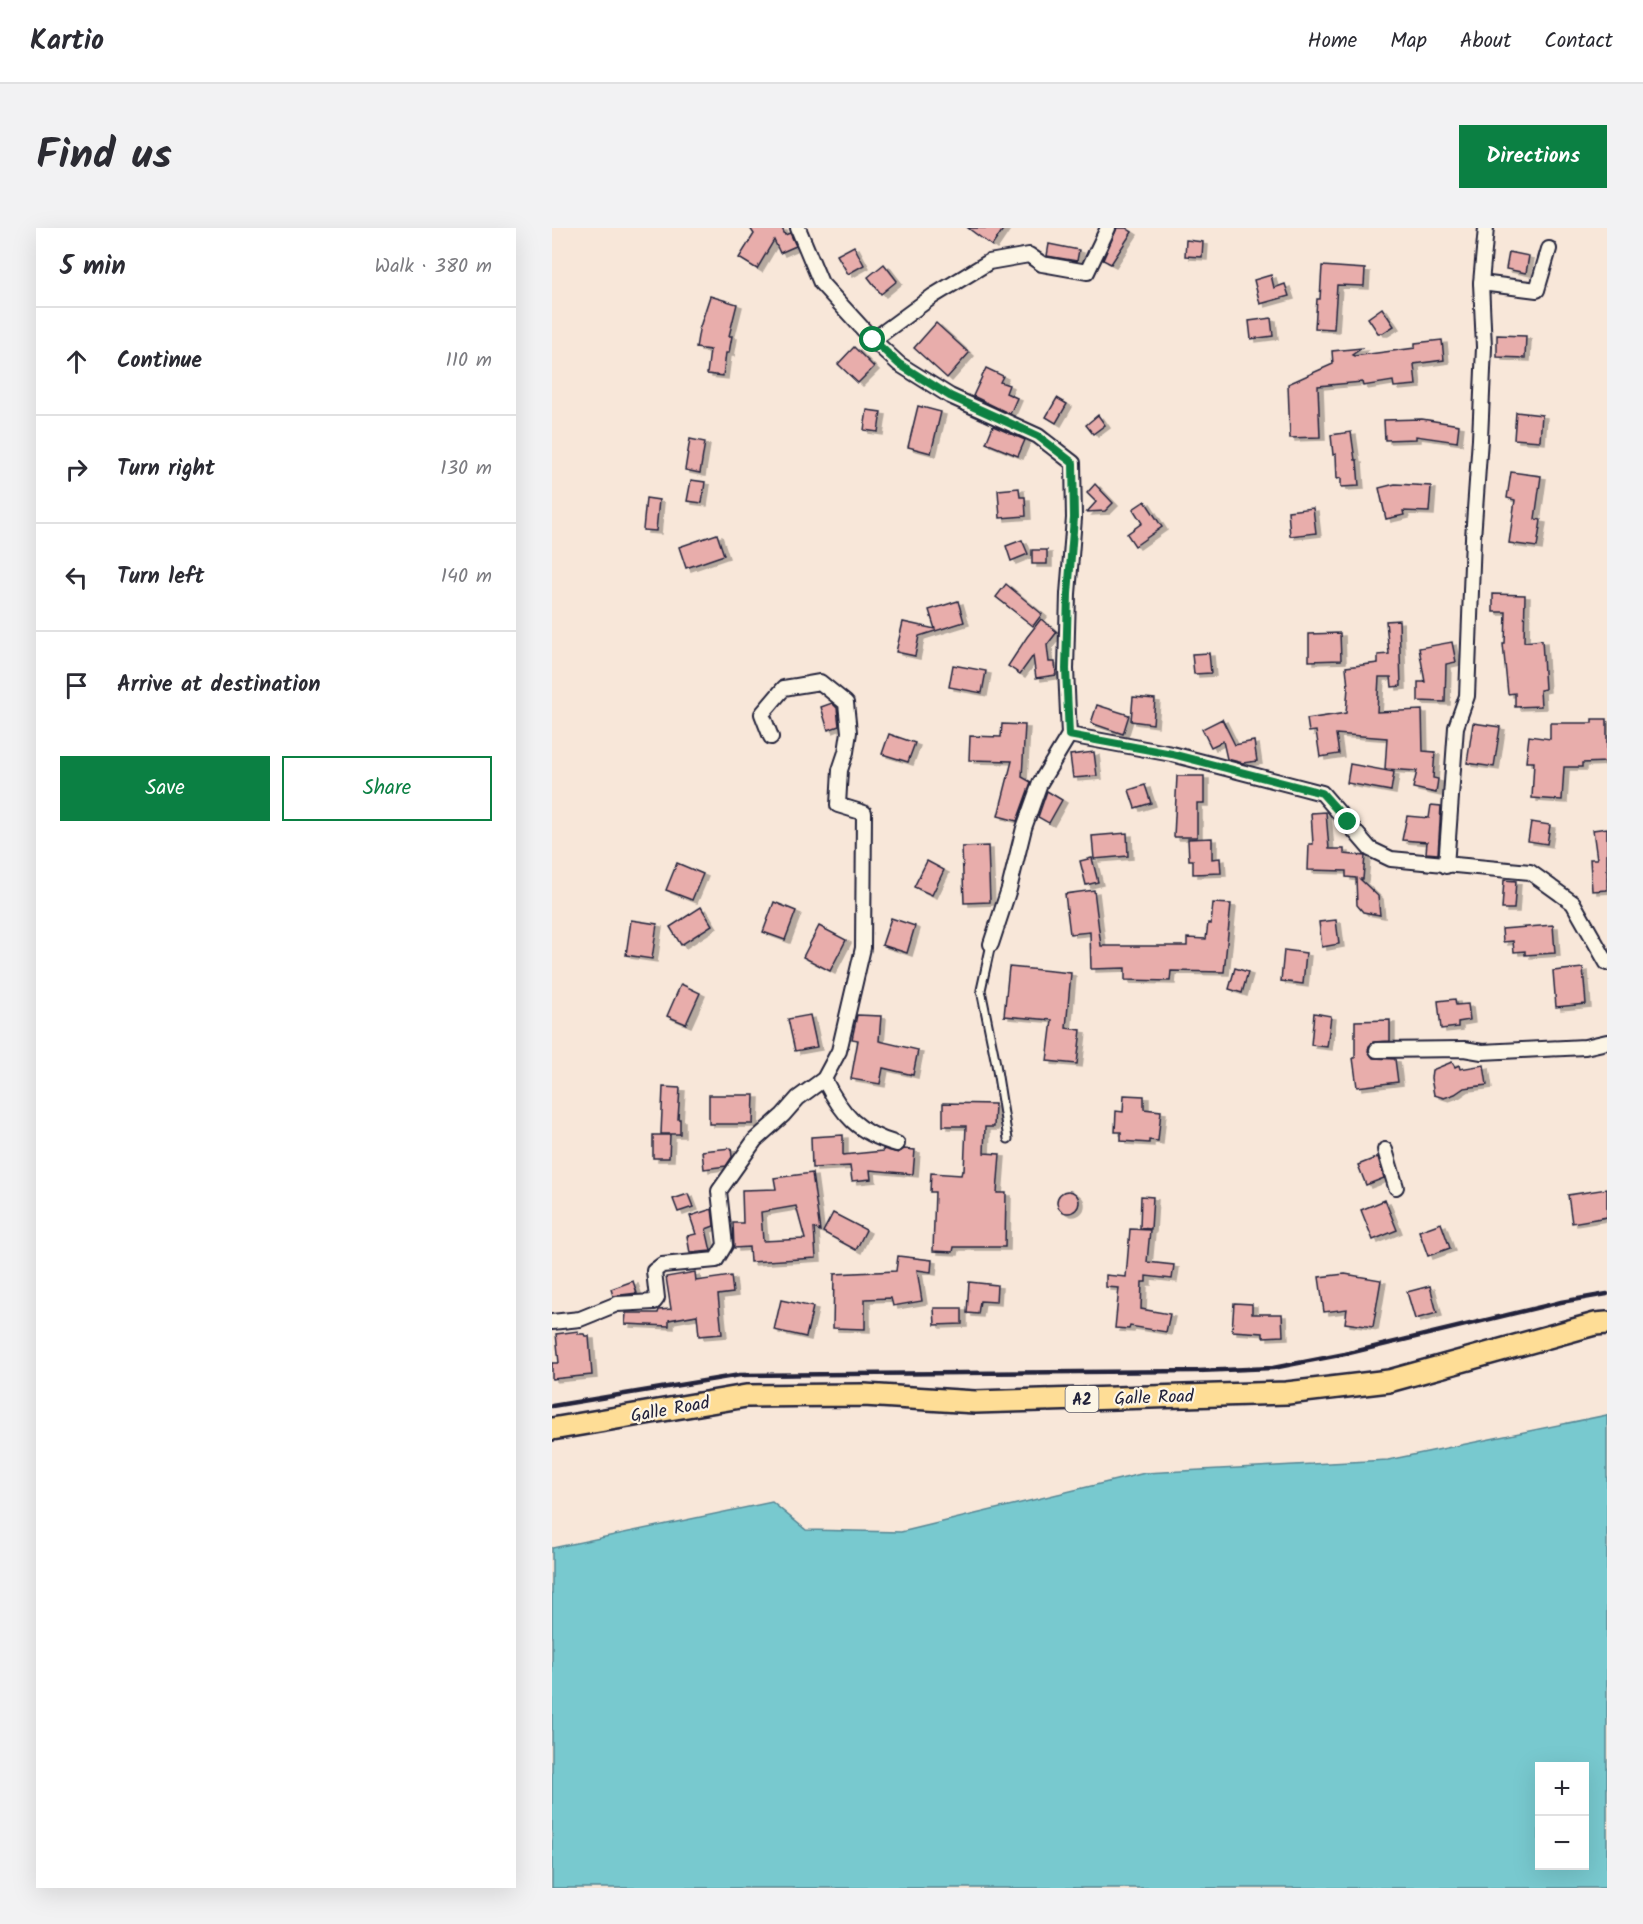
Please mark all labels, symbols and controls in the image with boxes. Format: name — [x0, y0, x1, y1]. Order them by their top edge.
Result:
text: Kartio — [30, 19, 104, 64]
text: Home — [1308, 25, 1357, 58]
text: Map — [1390, 25, 1427, 58]
text: About — [1460, 25, 1511, 58]
text: Contact — [1544, 25, 1613, 58]
text: Find us — [36, 123, 172, 190]
button: Directions — [1459, 125, 1607, 188]
text: 5 min — [60, 246, 126, 288]
text: Walk · 380 m — [375, 251, 492, 283]
route start — [859, 326, 885, 352]
text: Continue — [117, 344, 202, 379]
icon: ahead — [60, 345, 93, 378]
text: 110 m — [446, 345, 492, 377]
text: Turn right — [117, 452, 215, 487]
icon: right — [60, 453, 93, 486]
text: 130 m — [440, 453, 492, 485]
text: Turn left — [117, 560, 204, 595]
icon: left — [60, 561, 93, 594]
text: 140 m — [441, 561, 492, 593]
text: Arrive at destination — [117, 668, 320, 703]
icon: arrive — [60, 669, 93, 702]
button: Save — [60, 756, 270, 821]
button: Share — [282, 756, 492, 821]
route end — [1334, 808, 1360, 834]
street label: Galle Road — [1114, 1383, 1195, 1414]
road number: A2 — [1066, 1386, 1098, 1412]
street label: Galle Road — [629, 1389, 713, 1432]
map controls — [1535, 1762, 1589, 1870]
button: + — [1535, 1762, 1589, 1816]
button: − — [1535, 1816, 1589, 1870]

